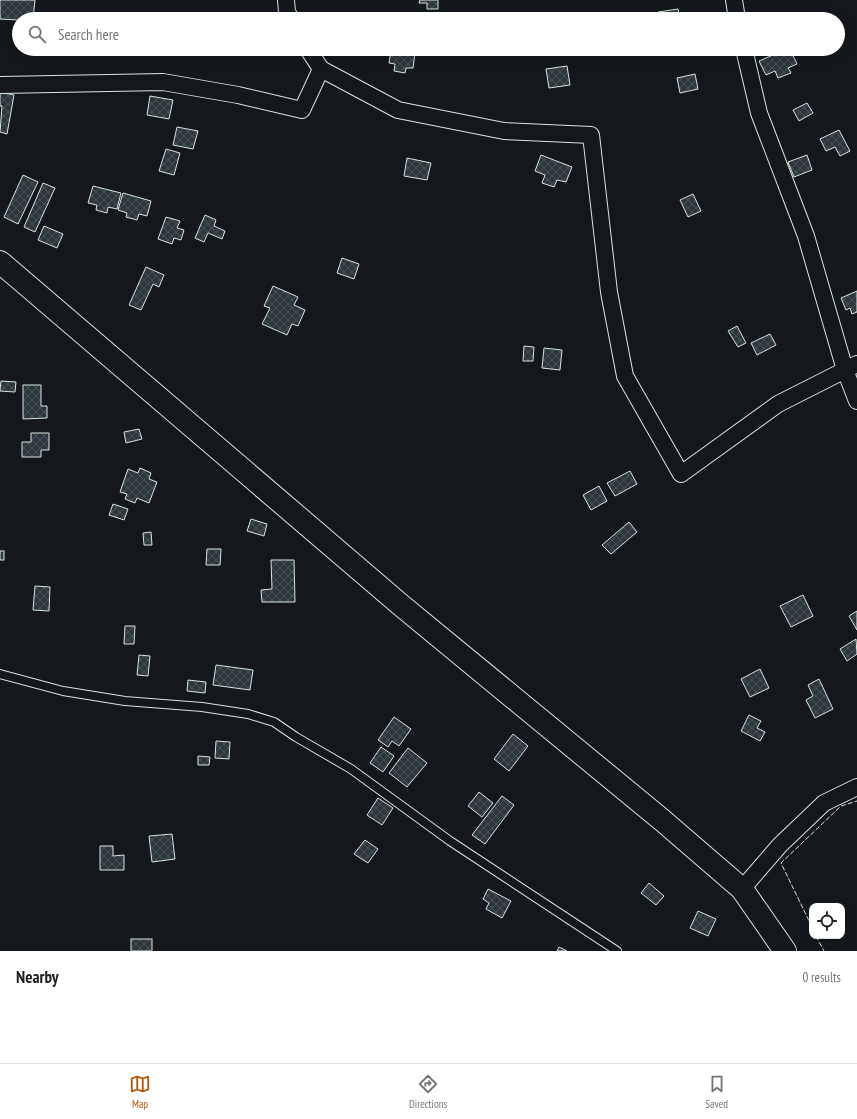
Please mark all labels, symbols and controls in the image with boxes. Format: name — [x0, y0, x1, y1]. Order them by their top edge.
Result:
search box — [12, 12, 845, 56]
icon: search — [26, 23, 48, 45]
text: Search here — [58, 25, 119, 44]
map controls — [809, 903, 845, 939]
button: locate — [809, 903, 845, 939]
text: Nearby — [16, 966, 59, 988]
text: 0 results — [802, 969, 841, 986]
tab: Map — [129, 1073, 151, 1111]
tab: Directions — [409, 1073, 447, 1111]
tab: Saved — [705, 1073, 728, 1111]

